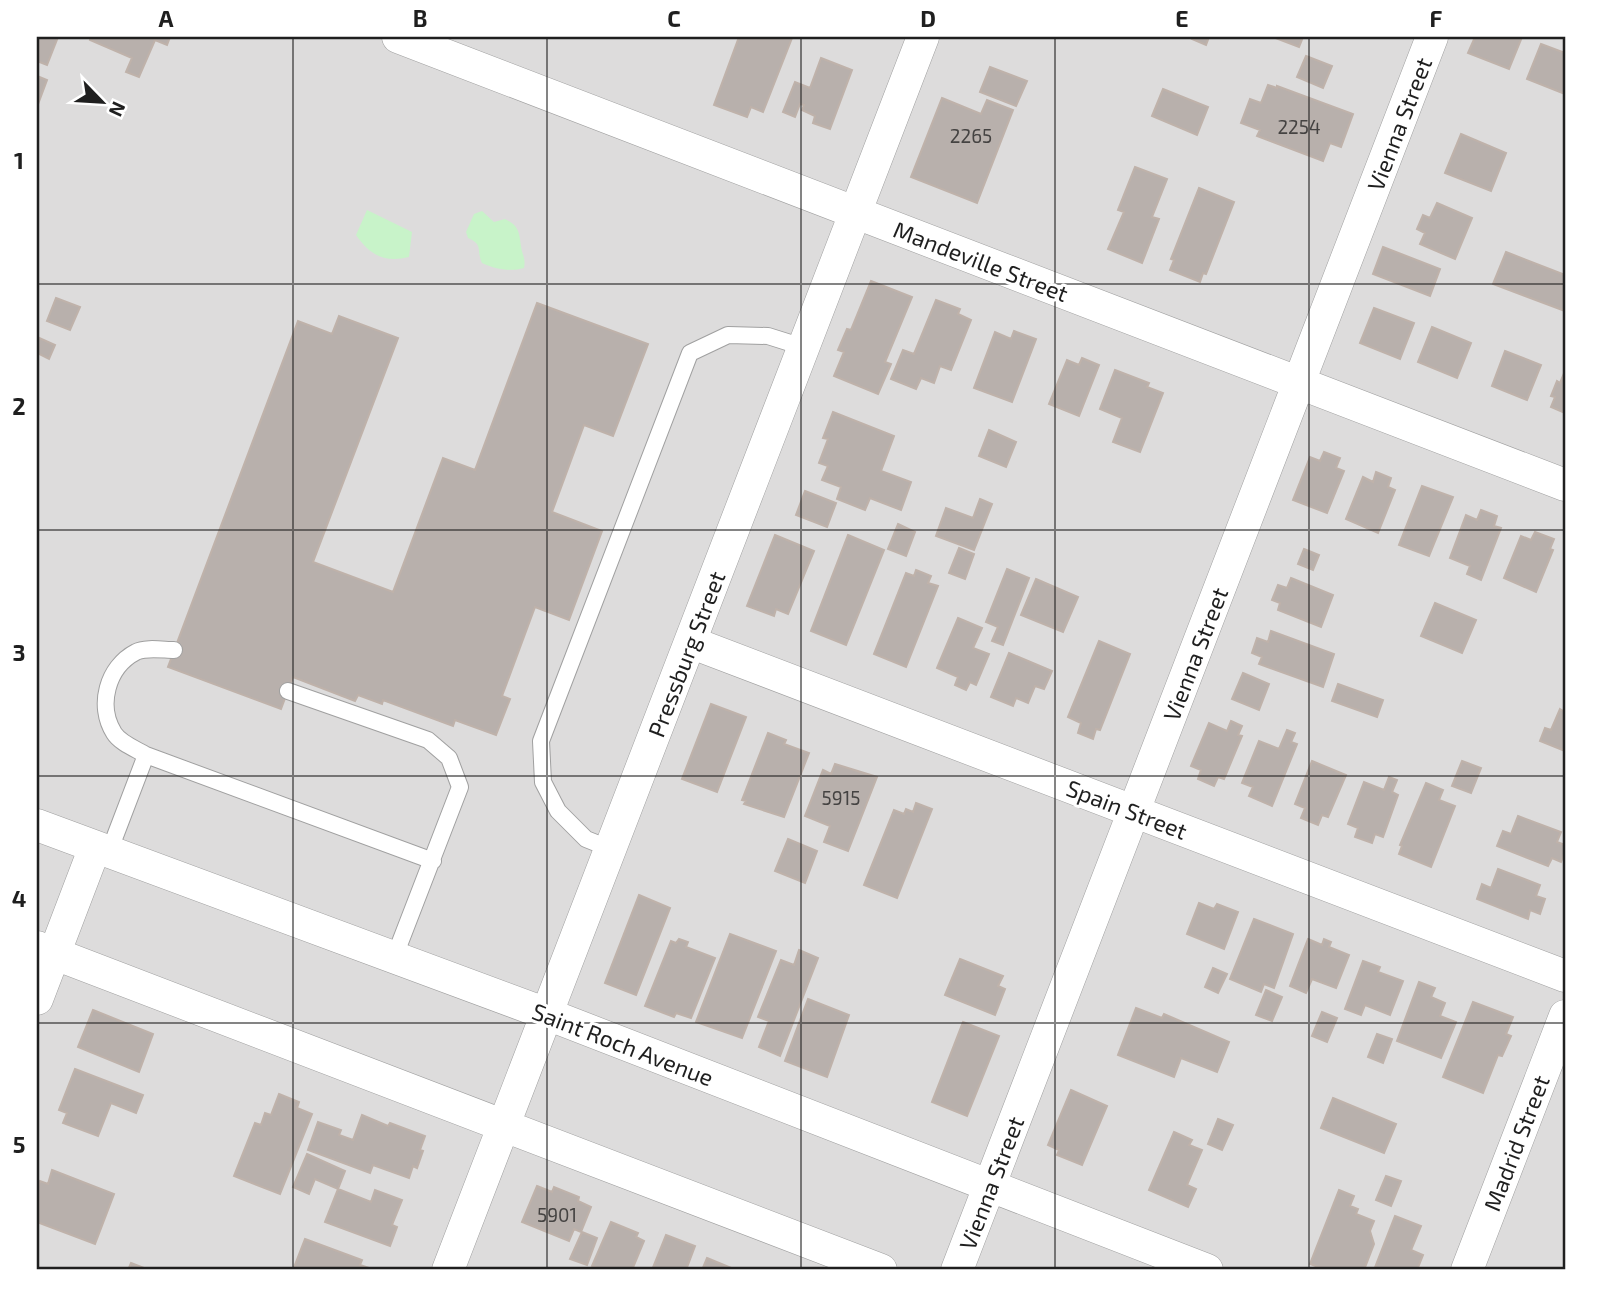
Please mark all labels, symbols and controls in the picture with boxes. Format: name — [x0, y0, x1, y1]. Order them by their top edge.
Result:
text: A — [158, 4, 174, 32]
text: B — [413, 4, 427, 32]
text: C — [667, 4, 681, 32]
text: D — [920, 4, 936, 32]
text: E — [1175, 4, 1189, 32]
text: F — [1430, 4, 1443, 32]
street label: Vienna Street — [1361, 53, 1437, 195]
north arrow — [66, 66, 136, 136]
text: N — [105, 98, 131, 120]
house number: 2254 — [1277, 115, 1321, 138]
house number: 2265 — [950, 124, 992, 147]
text: 1 — [14, 146, 24, 174]
street label: Mandeville Street — [890, 215, 1072, 307]
text: 2 — [12, 392, 26, 420]
street label: Pressburg Street — [641, 567, 731, 741]
street label: Vienna Street — [1157, 583, 1233, 725]
text: 3 — [12, 638, 26, 666]
street label: Spain Street — [1063, 773, 1192, 845]
house number: 5915 — [822, 786, 860, 809]
text: 4 — [12, 884, 26, 912]
street label: Saint Roch Avenue — [528, 997, 718, 1091]
street label: Madrid Street — [1477, 1071, 1555, 1215]
street label: Vienna Street — [953, 1112, 1029, 1254]
text: 5 — [13, 1130, 25, 1158]
house number: 5901 — [537, 1203, 577, 1226]

